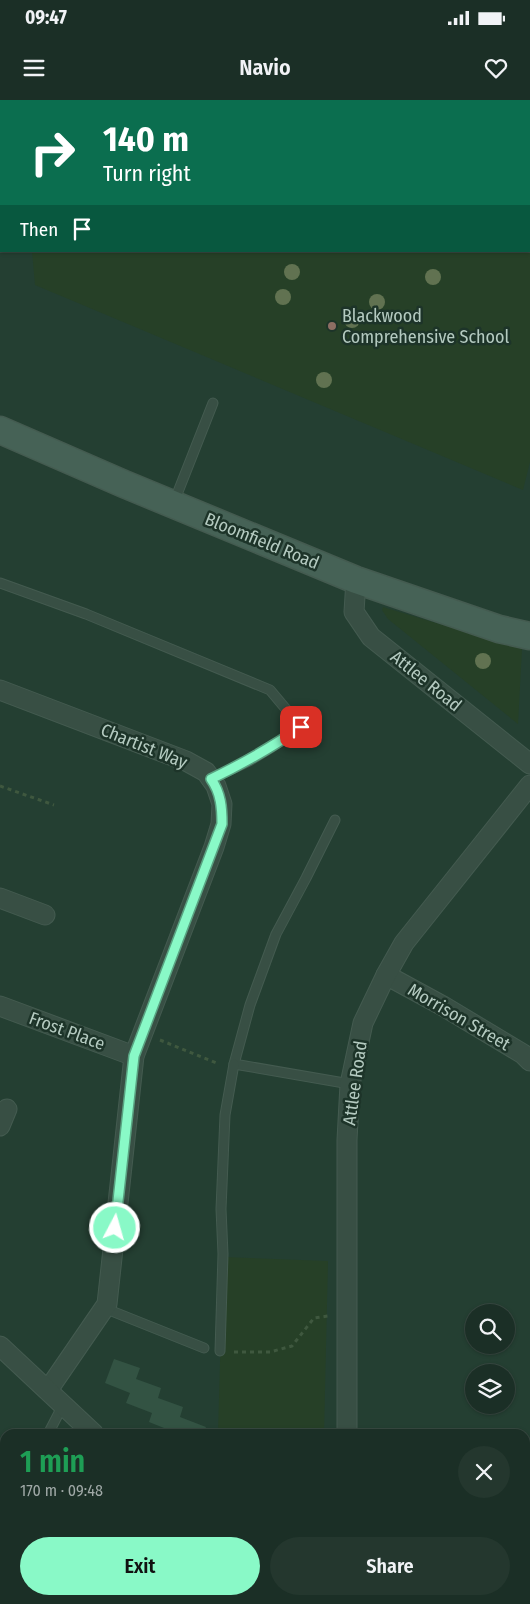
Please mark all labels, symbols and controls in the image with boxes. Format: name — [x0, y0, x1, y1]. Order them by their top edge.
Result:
text: 09:47 — [25, 6, 67, 29]
icon: menu — [20, 54, 48, 82]
text: Navio — [239, 54, 291, 81]
icon: heart — [482, 54, 510, 82]
text: 140 m — [103, 118, 189, 160]
icon: right — [20, 120, 85, 185]
text: Turn right — [103, 160, 191, 187]
icon: arrive — [68, 215, 96, 243]
text: Then — [20, 218, 58, 241]
place label: Blackwood Comprehensive School — [342, 305, 510, 348]
marker: Blackwood Comprehensive School — [326, 320, 338, 332]
street label: Bloomfield Road — [202, 508, 322, 574]
street label: Attlee Road — [386, 646, 466, 716]
pin — [280, 706, 322, 748]
icon: arrive — [287, 713, 315, 741]
street label: Chartist Way — [98, 719, 190, 773]
street label: Morrison Street — [404, 979, 514, 1055]
street label: Frost Place — [26, 1007, 108, 1055]
street label: Attlee Road — [338, 1039, 372, 1127]
position arrow — [88, 1201, 140, 1253]
map controls — [465, 1304, 515, 1414]
button: search — [465, 1304, 515, 1354]
button: layers — [465, 1364, 515, 1414]
text: 1 min — [20, 1444, 85, 1480]
button: close — [458, 1446, 510, 1498]
text: 170 m · 09:48 — [20, 1481, 103, 1500]
button: Exit — [20, 1537, 260, 1595]
button: Share — [270, 1537, 510, 1595]

